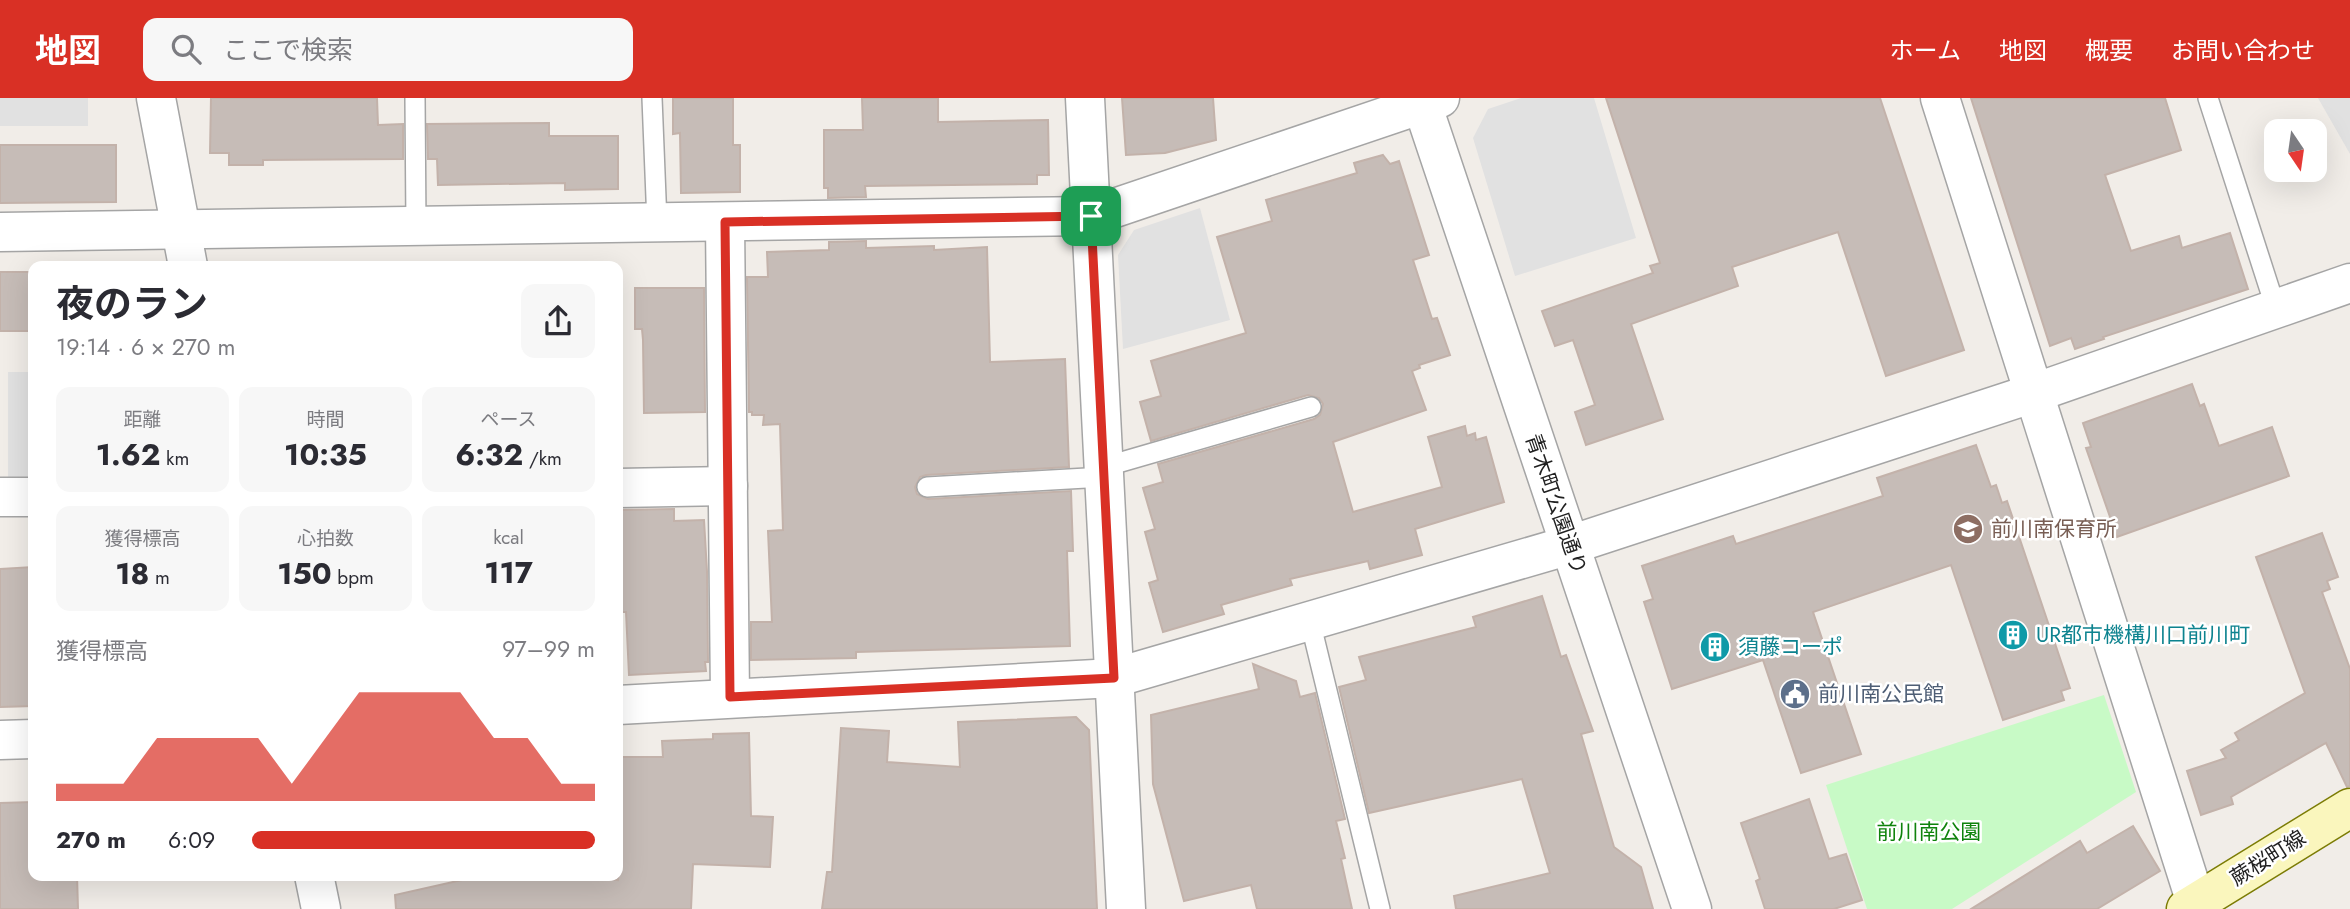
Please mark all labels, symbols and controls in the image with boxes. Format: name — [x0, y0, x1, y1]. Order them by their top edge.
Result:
search box — [143, 18, 633, 81]
text: 地図 — [35, 27, 101, 74]
icon: search — [167, 30, 205, 68]
text: ここで検索 — [223, 31, 353, 69]
text: ホーム — [1890, 33, 1961, 68]
text: 地図 — [1999, 33, 2047, 68]
text: 概要 — [2085, 33, 2133, 68]
text: お問い合わせ — [2171, 33, 2315, 68]
north arrow — [2264, 119, 2328, 182]
map controls — [2264, 119, 2327, 182]
pin — [1061, 186, 1121, 246]
icon: arrive — [1072, 197, 1110, 235]
text: 夜のラン — [56, 276, 208, 331]
button: share — [521, 284, 595, 358]
text: 19:14 · 6 × 270 m — [56, 330, 236, 364]
text: 距離 — [123, 406, 162, 433]
text: 時間 — [306, 406, 345, 433]
text: ペース — [480, 406, 537, 433]
street label: 青木町公園通り — [1518, 430, 1594, 578]
text: 1.62 — [96, 433, 160, 476]
text: 10:35 — [284, 433, 367, 476]
text: 6:32 — [455, 433, 523, 476]
text: km — [160, 445, 189, 472]
text: /km — [523, 445, 562, 472]
school or university icon: 前川南保育所 — [1951, 512, 1985, 546]
place label: 前川南保育所 — [1991, 514, 2117, 544]
text: kcal — [493, 524, 524, 551]
text: 獲得標高 — [104, 525, 181, 552]
text: 心拍数 — [297, 525, 354, 552]
text: 117 — [484, 551, 533, 594]
text: 18 — [115, 552, 149, 595]
text: 150 — [277, 552, 332, 595]
text: m — [149, 564, 170, 591]
text: bpm — [332, 564, 374, 591]
building icon: UR都市機構川口前川町 — [1996, 618, 2030, 652]
place label: UR都市機構川口前川町 — [2036, 620, 2250, 650]
building icon: 須藤コーポ — [1698, 630, 1732, 664]
text: 97–99 m — [502, 632, 595, 666]
place label: 須藤コーポ — [1738, 632, 1843, 662]
text: 獲得標高 — [56, 634, 148, 668]
public building icon: 前川南公民館 — [1778, 677, 1812, 711]
place label: 前川南公民館 — [1818, 679, 1944, 709]
park label: 前川南公園 — [1877, 817, 1982, 847]
text: 270 m — [56, 823, 126, 857]
text: 6:09 — [168, 823, 215, 857]
street label: 蕨桜町線 — [2224, 823, 2312, 893]

